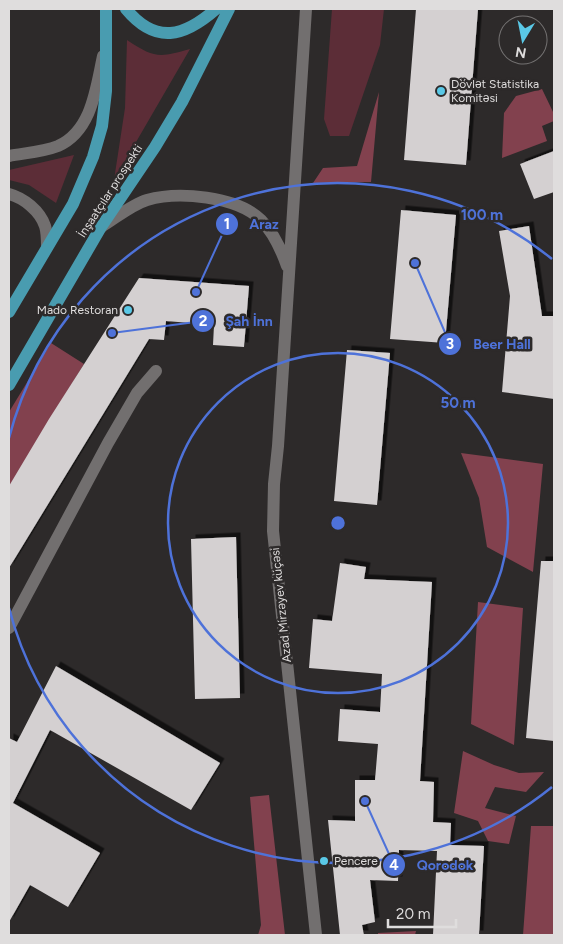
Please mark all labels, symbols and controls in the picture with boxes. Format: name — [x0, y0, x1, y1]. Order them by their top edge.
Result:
north arrow — [498, 15, 548, 65]
text: N — [514, 43, 528, 62]
place label: Dövlət Statistika Komitəsi — [451, 77, 539, 105]
marker: Dövlət Statistika Komitəsi — [435, 85, 447, 97]
street label: İnşaatçılar prospekti — [75, 142, 145, 240]
text: 100 m — [461, 206, 503, 224]
callout: Araz — [214, 210, 288, 239]
text: 1 — [224, 215, 230, 233]
text: Araz — [249, 216, 279, 233]
place label: Mado Restoran — [37, 303, 118, 317]
marker: Mado Restoran — [122, 304, 134, 316]
callout: Şah İnn — [191, 307, 283, 336]
text: 2 — [199, 312, 208, 330]
text: Şah İnn — [225, 313, 273, 330]
callout: Beer Hall — [438, 330, 540, 359]
text: 3 — [446, 335, 454, 353]
text: Beer Hall — [473, 336, 531, 353]
text: 50 m — [440, 394, 476, 412]
centre of rings — [329, 514, 347, 532]
street label: Azad Mirzəyev küçəsi — [268, 547, 294, 663]
callout: Qorodok — [381, 851, 483, 880]
place label: Pencere — [334, 854, 378, 868]
marker: Pencere — [318, 855, 330, 867]
text: 4 — [389, 856, 399, 874]
text: Qorodok — [417, 857, 474, 874]
scale bar — [388, 896, 456, 928]
text: 20 m — [396, 905, 430, 923]

